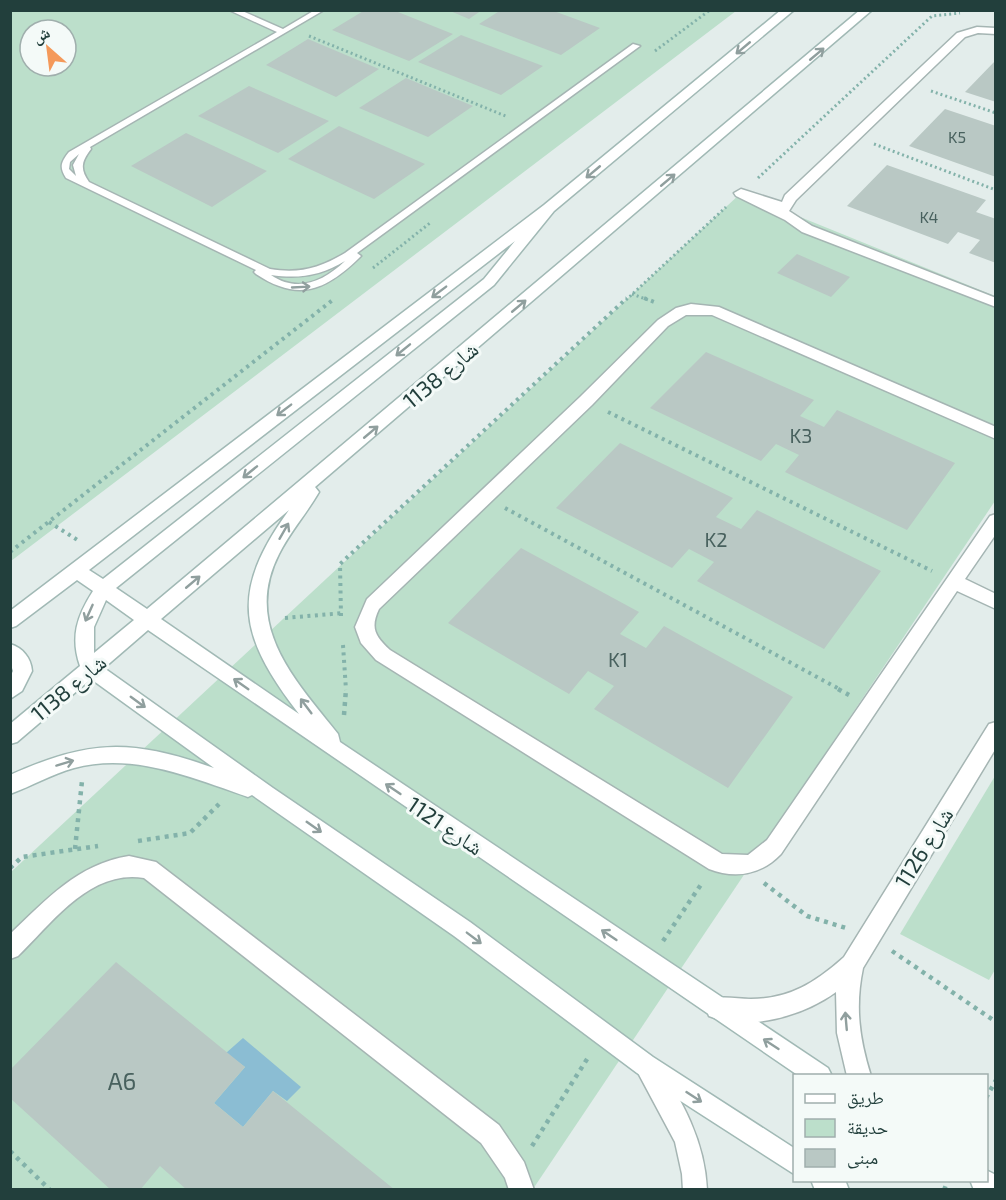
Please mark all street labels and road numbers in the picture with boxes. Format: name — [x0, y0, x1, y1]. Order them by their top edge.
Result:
street label: شارع 1138 — [397, 335, 484, 414]
street label: شارع 1138 — [25, 648, 112, 727]
street label: شارع 1121 — [402, 790, 489, 861]
street label: شارع 1126 — [888, 802, 959, 893]

